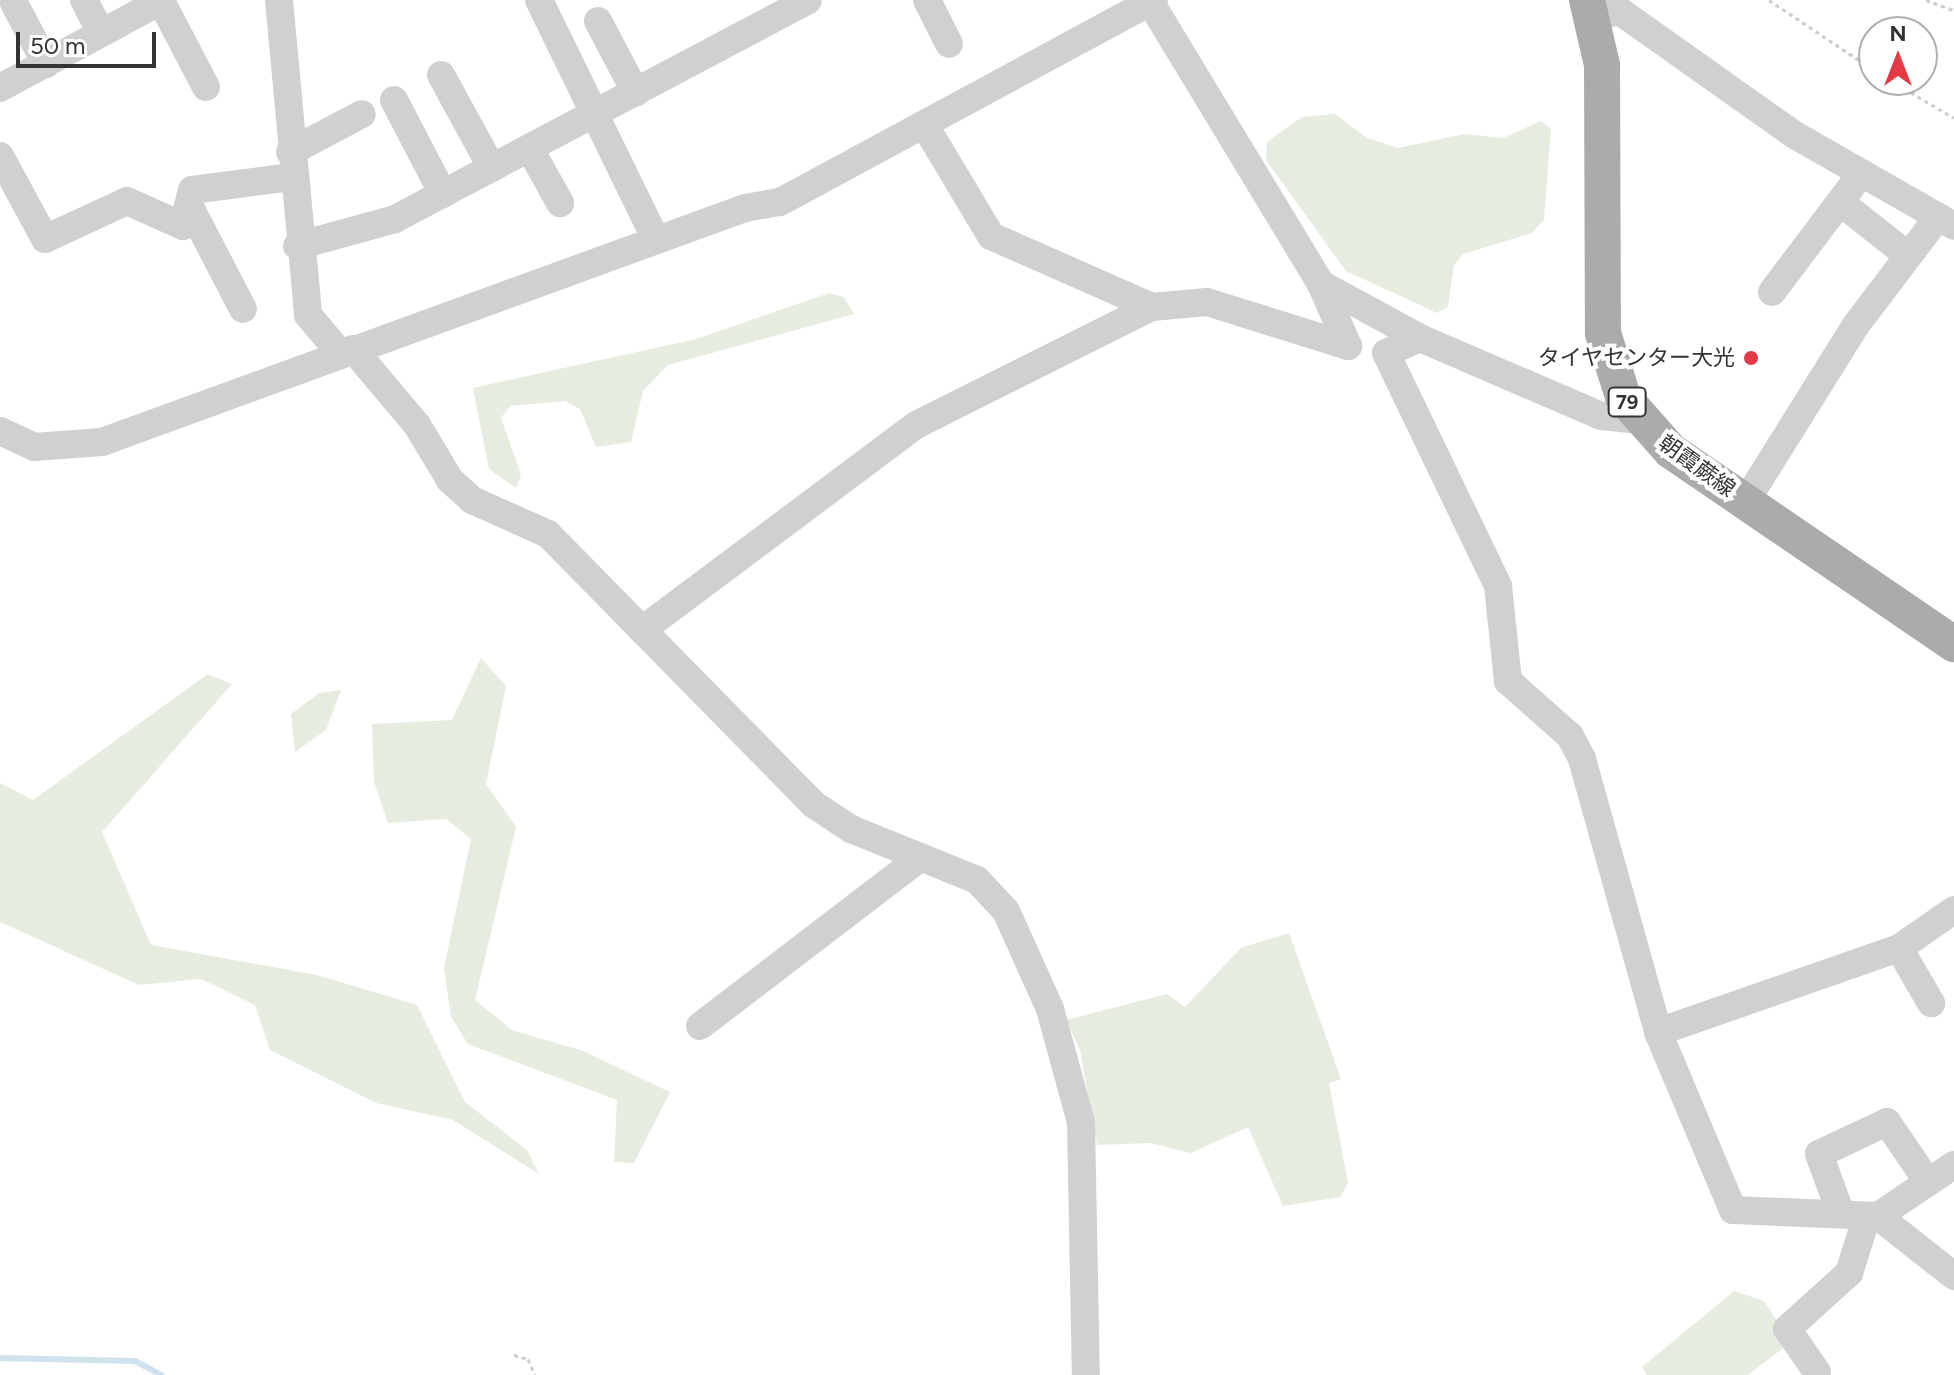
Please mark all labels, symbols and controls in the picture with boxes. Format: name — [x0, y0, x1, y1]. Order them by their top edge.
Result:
scale bar — [20, 16, 160, 66]
north arrow — [1858, 16, 1938, 96]
text: N — [1889, 20, 1907, 47]
text: 50 m — [30, 31, 86, 60]
place label: タイヤセンター大光 — [1537, 345, 1735, 371]
marker: タイヤセンター大光 — [1742, 349, 1760, 367]
road number: 79 — [1607, 386, 1647, 418]
street label: 朝霞蕨線 — [1654, 429, 1740, 503]

